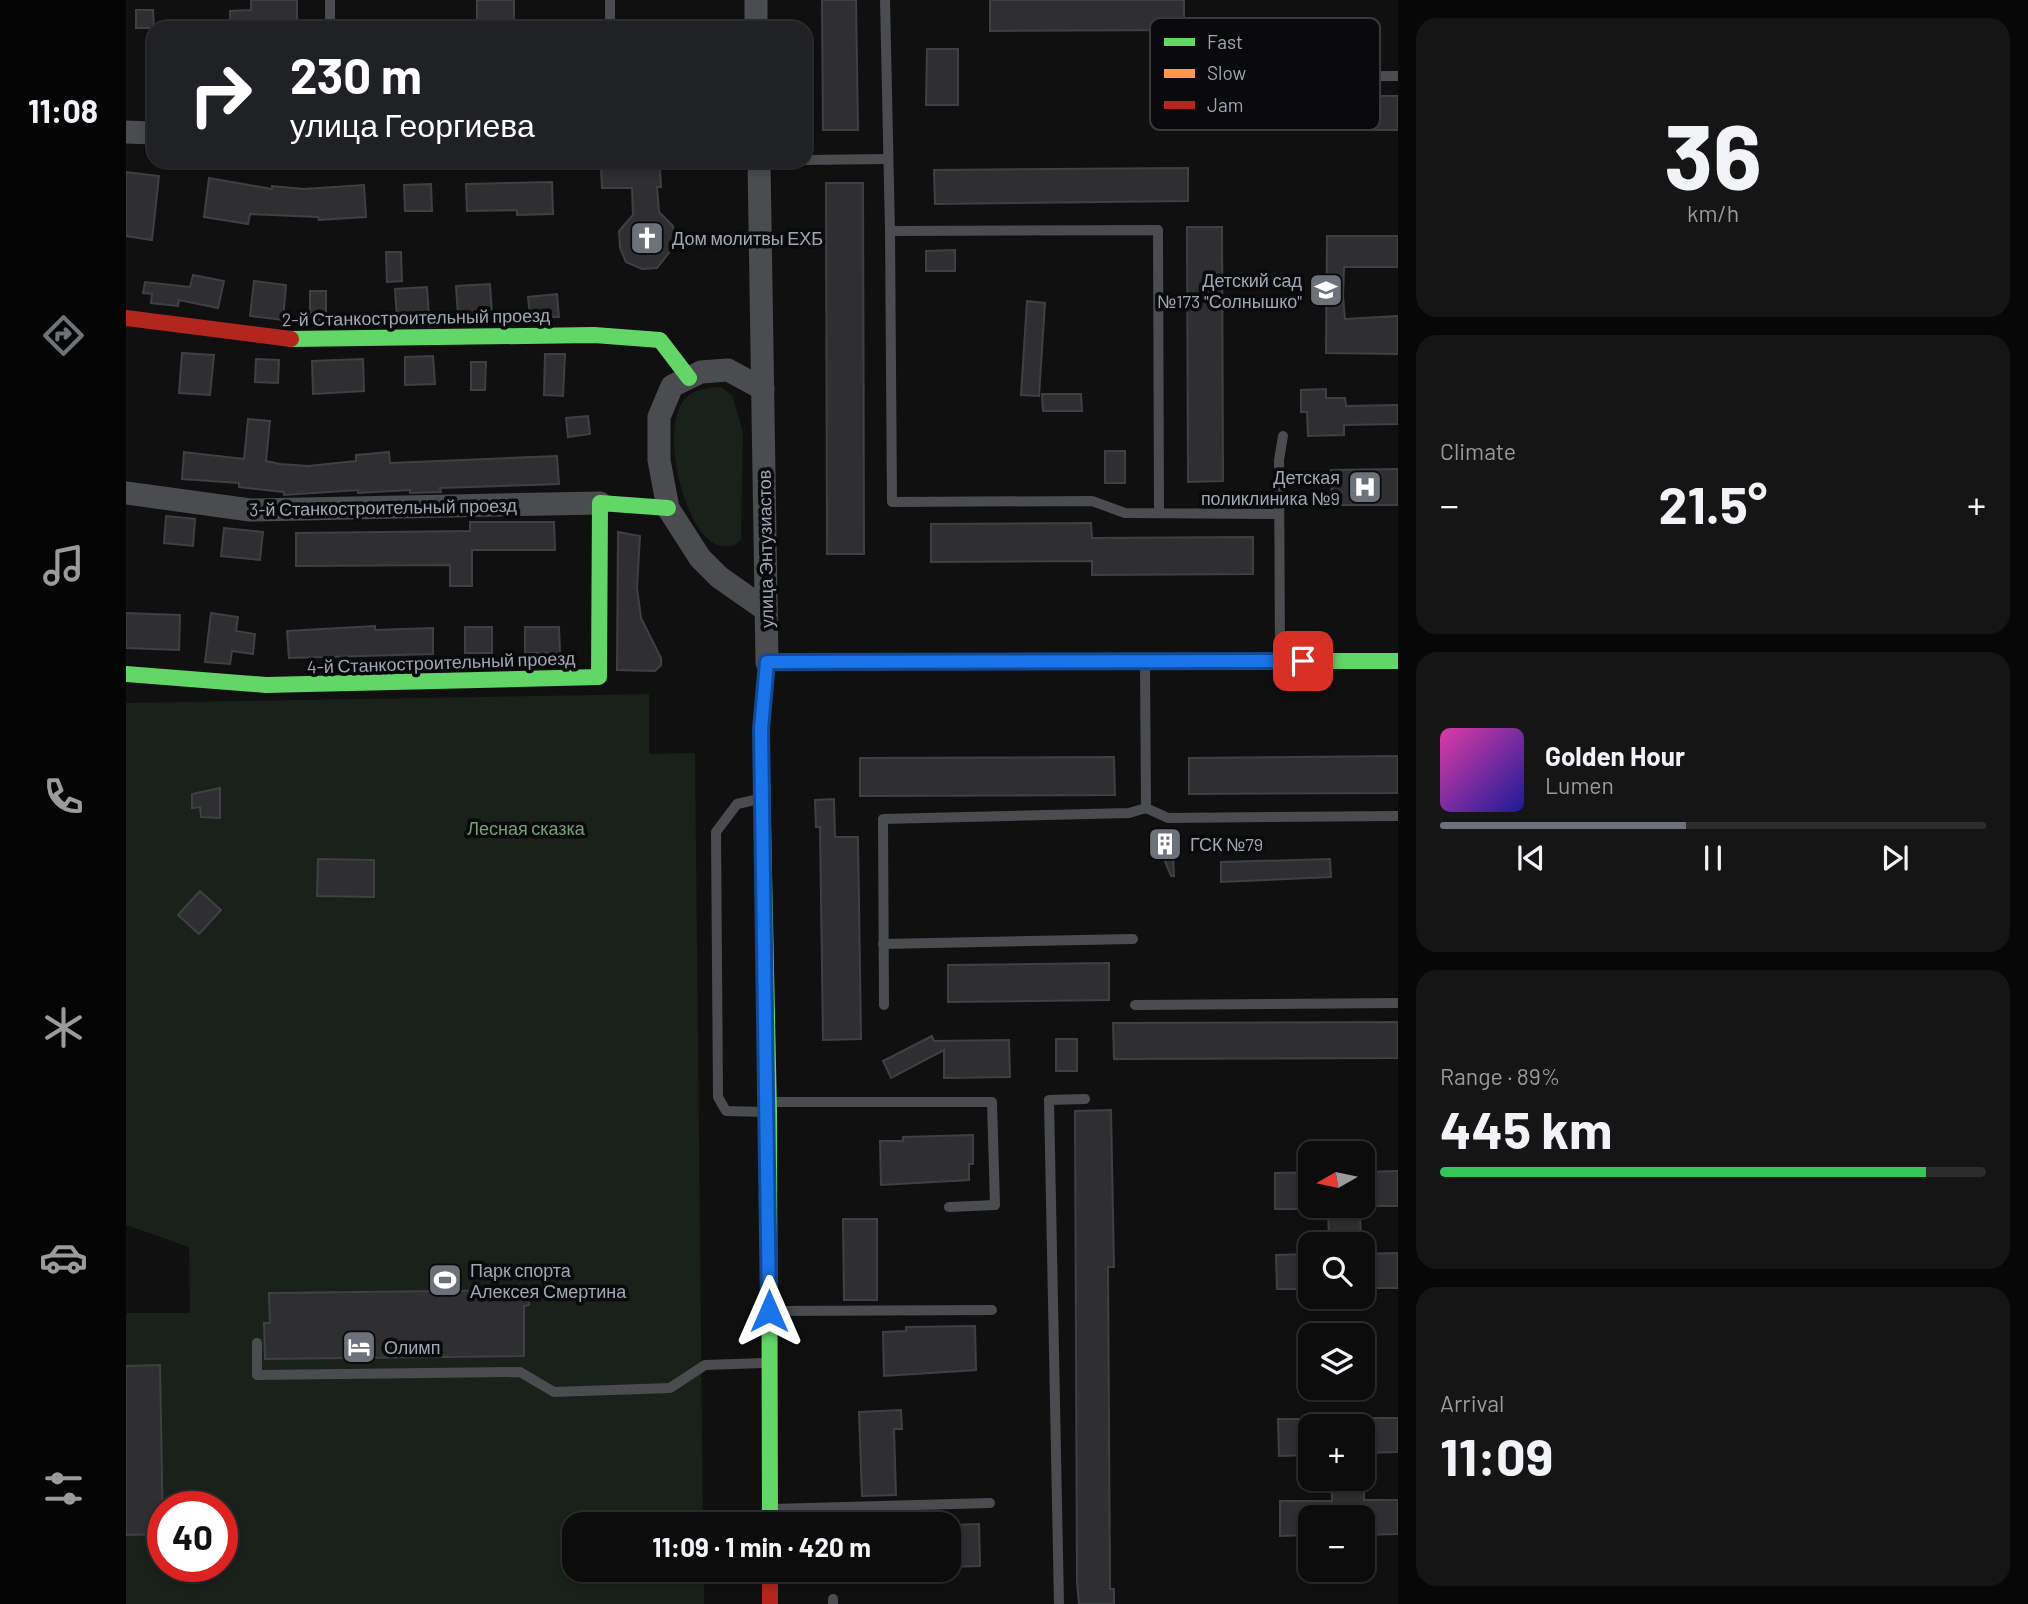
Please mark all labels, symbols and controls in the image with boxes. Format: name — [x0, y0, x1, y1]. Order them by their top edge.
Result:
legend — [1150, 18, 1380, 130]
text: Fast — [1207, 30, 1243, 53]
text: 230 m — [290, 45, 422, 104]
icon: right — [175, 49, 266, 140]
text: Slow — [1207, 61, 1246, 84]
text: 11:08 — [28, 91, 98, 129]
text: Jam — [1207, 93, 1243, 116]
text: 36 — [1664, 99, 1762, 208]
text: улица Георгиева — [290, 105, 535, 143]
text: km/h — [1687, 199, 1739, 227]
church icon: Дом молитвы ЕХБ — [628, 219, 666, 257]
place label: Дом молитвы ЕХБ — [672, 227, 823, 249]
place label: Детский сад №173 "Солнышко" — [1157, 269, 1302, 312]
school or university icon: Детский сад №173 "Солнышко" — [1307, 271, 1345, 309]
street label: 2-й Станкостроительный проезд — [282, 304, 551, 330]
icon: directions — [39, 311, 88, 360]
text: Climate — [1440, 437, 1516, 465]
place label: Детская поликлиника №9 — [1201, 466, 1340, 509]
hospital icon: Детская поликлиника №9 — [1346, 468, 1384, 506]
street label: улица Энтузиастов — [753, 470, 777, 628]
text: 21.5° — [1659, 472, 1767, 534]
text: − — [1440, 481, 1459, 527]
text: + — [1967, 481, 1986, 527]
street label: 3-й Станкостроительный проезд — [249, 494, 518, 520]
icon: music — [39, 541, 88, 590]
pin — [1273, 631, 1333, 691]
icon: arrive — [1284, 642, 1322, 680]
street label: 4-й Станкостроительный проезд — [306, 646, 576, 678]
text: Golden Hour — [1545, 740, 1685, 771]
text: Lumen — [1545, 771, 1614, 799]
icon: phone — [39, 772, 88, 821]
park label: Лесная сказка — [467, 817, 586, 839]
building icon: ГСК №79 — [1146, 825, 1184, 863]
place label: ГСК №79 — [1190, 833, 1263, 855]
icon: previous — [1512, 839, 1550, 877]
icon: pause — [1694, 839, 1732, 877]
icon: next — [1876, 839, 1914, 877]
icon: climate — [39, 1003, 88, 1052]
text: Range · 89% — [1440, 1062, 1560, 1090]
text: 445 km — [1440, 1097, 1612, 1159]
north arrow — [1298, 1141, 1376, 1218]
map controls — [1298, 1141, 1375, 1582]
button: search — [1298, 1232, 1375, 1309]
icon: car — [39, 1233, 88, 1282]
place label: Парк спорта Алексея Смертина — [470, 1259, 627, 1302]
sports icon: Парк спорта Алексея Смертина — [426, 1261, 464, 1299]
position arrow — [732, 1274, 806, 1348]
button: layers — [1298, 1323, 1375, 1400]
hotel icon: Олимп — [340, 1328, 378, 1366]
place label: Олимп — [384, 1336, 440, 1358]
text: Arrival — [1440, 1389, 1504, 1417]
button: + — [1298, 1414, 1375, 1491]
text: 11:09 — [1440, 1424, 1553, 1486]
icon: filters — [39, 1464, 88, 1513]
speed limit sign: 40 — [147, 1491, 238, 1582]
button: − — [1298, 1505, 1375, 1582]
text: 11:09 · 1 min · 420 m — [652, 1531, 871, 1562]

